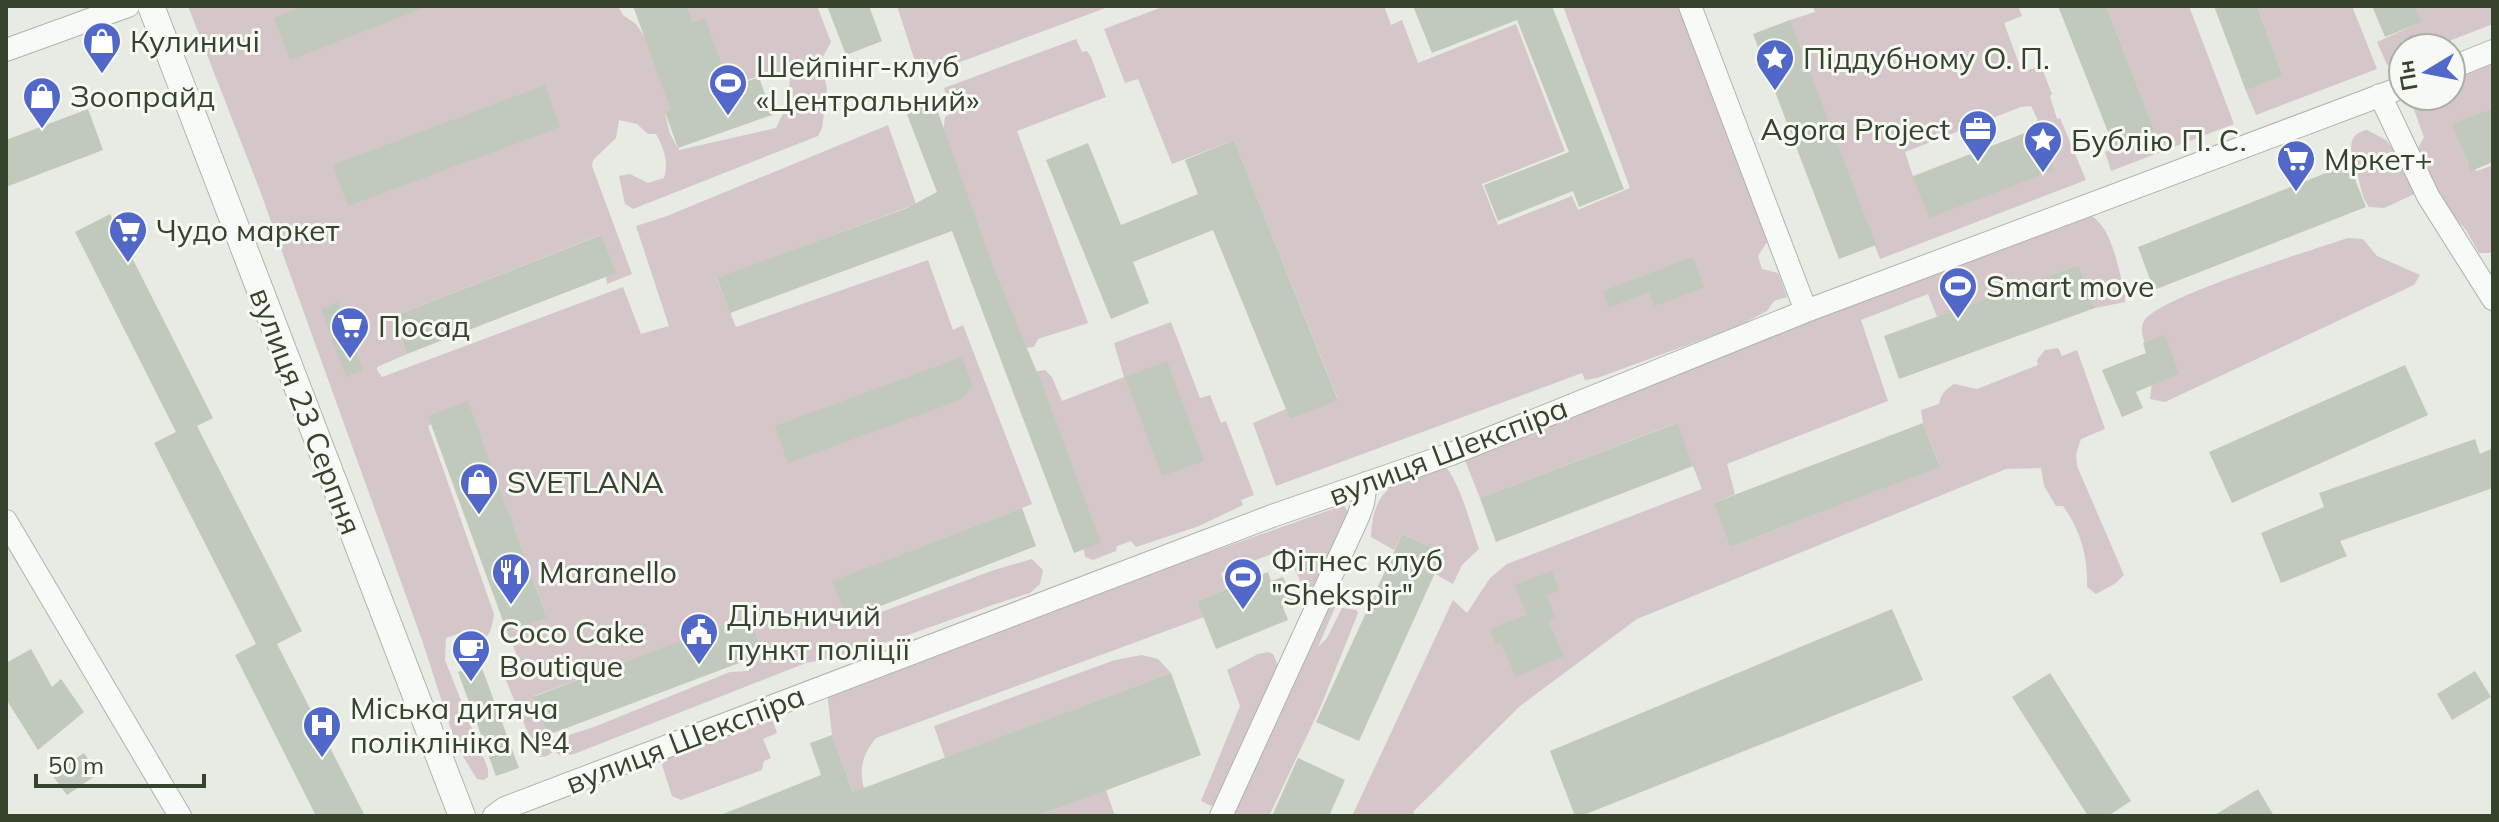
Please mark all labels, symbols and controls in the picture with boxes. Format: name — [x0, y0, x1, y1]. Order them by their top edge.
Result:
shop icon: Кулиничі — [81, 20, 123, 75]
place label: Кулиничі — [130, 22, 260, 60]
north arrow — [2387, 32, 2467, 112]
place icon: Піддубному О. П. — [1754, 37, 1796, 92]
place label: Піддубному О. П. — [1803, 39, 2050, 77]
place label: Шейпінг-клуб «Центральний» — [756, 47, 979, 119]
text: Пн — [2391, 58, 2424, 93]
sports icon: Шейпінг-клуб «Центральний» — [707, 62, 749, 117]
shop icon: Зоопрайд — [21, 75, 63, 130]
place label: Зоопрайд — [70, 77, 215, 115]
office icon: Agora Project — [1957, 108, 1999, 163]
place label: Agora Project — [1760, 110, 1950, 148]
place icon: Бублію П. С. — [2022, 119, 2064, 174]
place label: Бублію П. С. — [2071, 121, 2246, 159]
supermarket icon: Мркет+ — [2275, 138, 2317, 193]
place label: Мркет+ — [2324, 140, 2432, 178]
supermarket icon: Чудо маркет — [107, 209, 149, 264]
place label: Чудо маркет — [156, 211, 340, 249]
sports icon: Smart move — [1937, 265, 1979, 320]
place label: Smart move — [1986, 267, 2154, 305]
street label: вулиця 23 Серпня — [241, 282, 371, 540]
supermarket icon: Посад — [329, 305, 371, 360]
place label: Посад — [378, 307, 470, 345]
street label: вулиця Шекспіра — [1323, 388, 1573, 514]
shop icon: SVETLANA — [458, 461, 500, 516]
place label: SVETLANA — [507, 463, 664, 501]
place label: Фітнес клуб "Shekspir" — [1271, 541, 1443, 613]
restaurant icon: Maranello — [490, 551, 532, 606]
place label: Maranello — [539, 553, 677, 591]
sports icon: Фітнес клуб "Shekspir" — [1222, 556, 1264, 611]
place label: Дільничий пункт поліції — [727, 596, 910, 668]
public building icon: Дільничий пункт поліції — [678, 611, 720, 666]
place label: Coco Cake Boutique — [499, 613, 645, 685]
cafe icon: Coco Cake Boutique — [450, 628, 492, 683]
street label: вулиця Шекспіра — [560, 676, 810, 802]
place label: Міська дитяча поліклініка №4 — [350, 689, 569, 761]
hospital icon: Міська дитяча поліклініка №4 — [301, 704, 343, 759]
scale bar — [36, 738, 204, 788]
text: 50 m — [48, 750, 104, 780]

